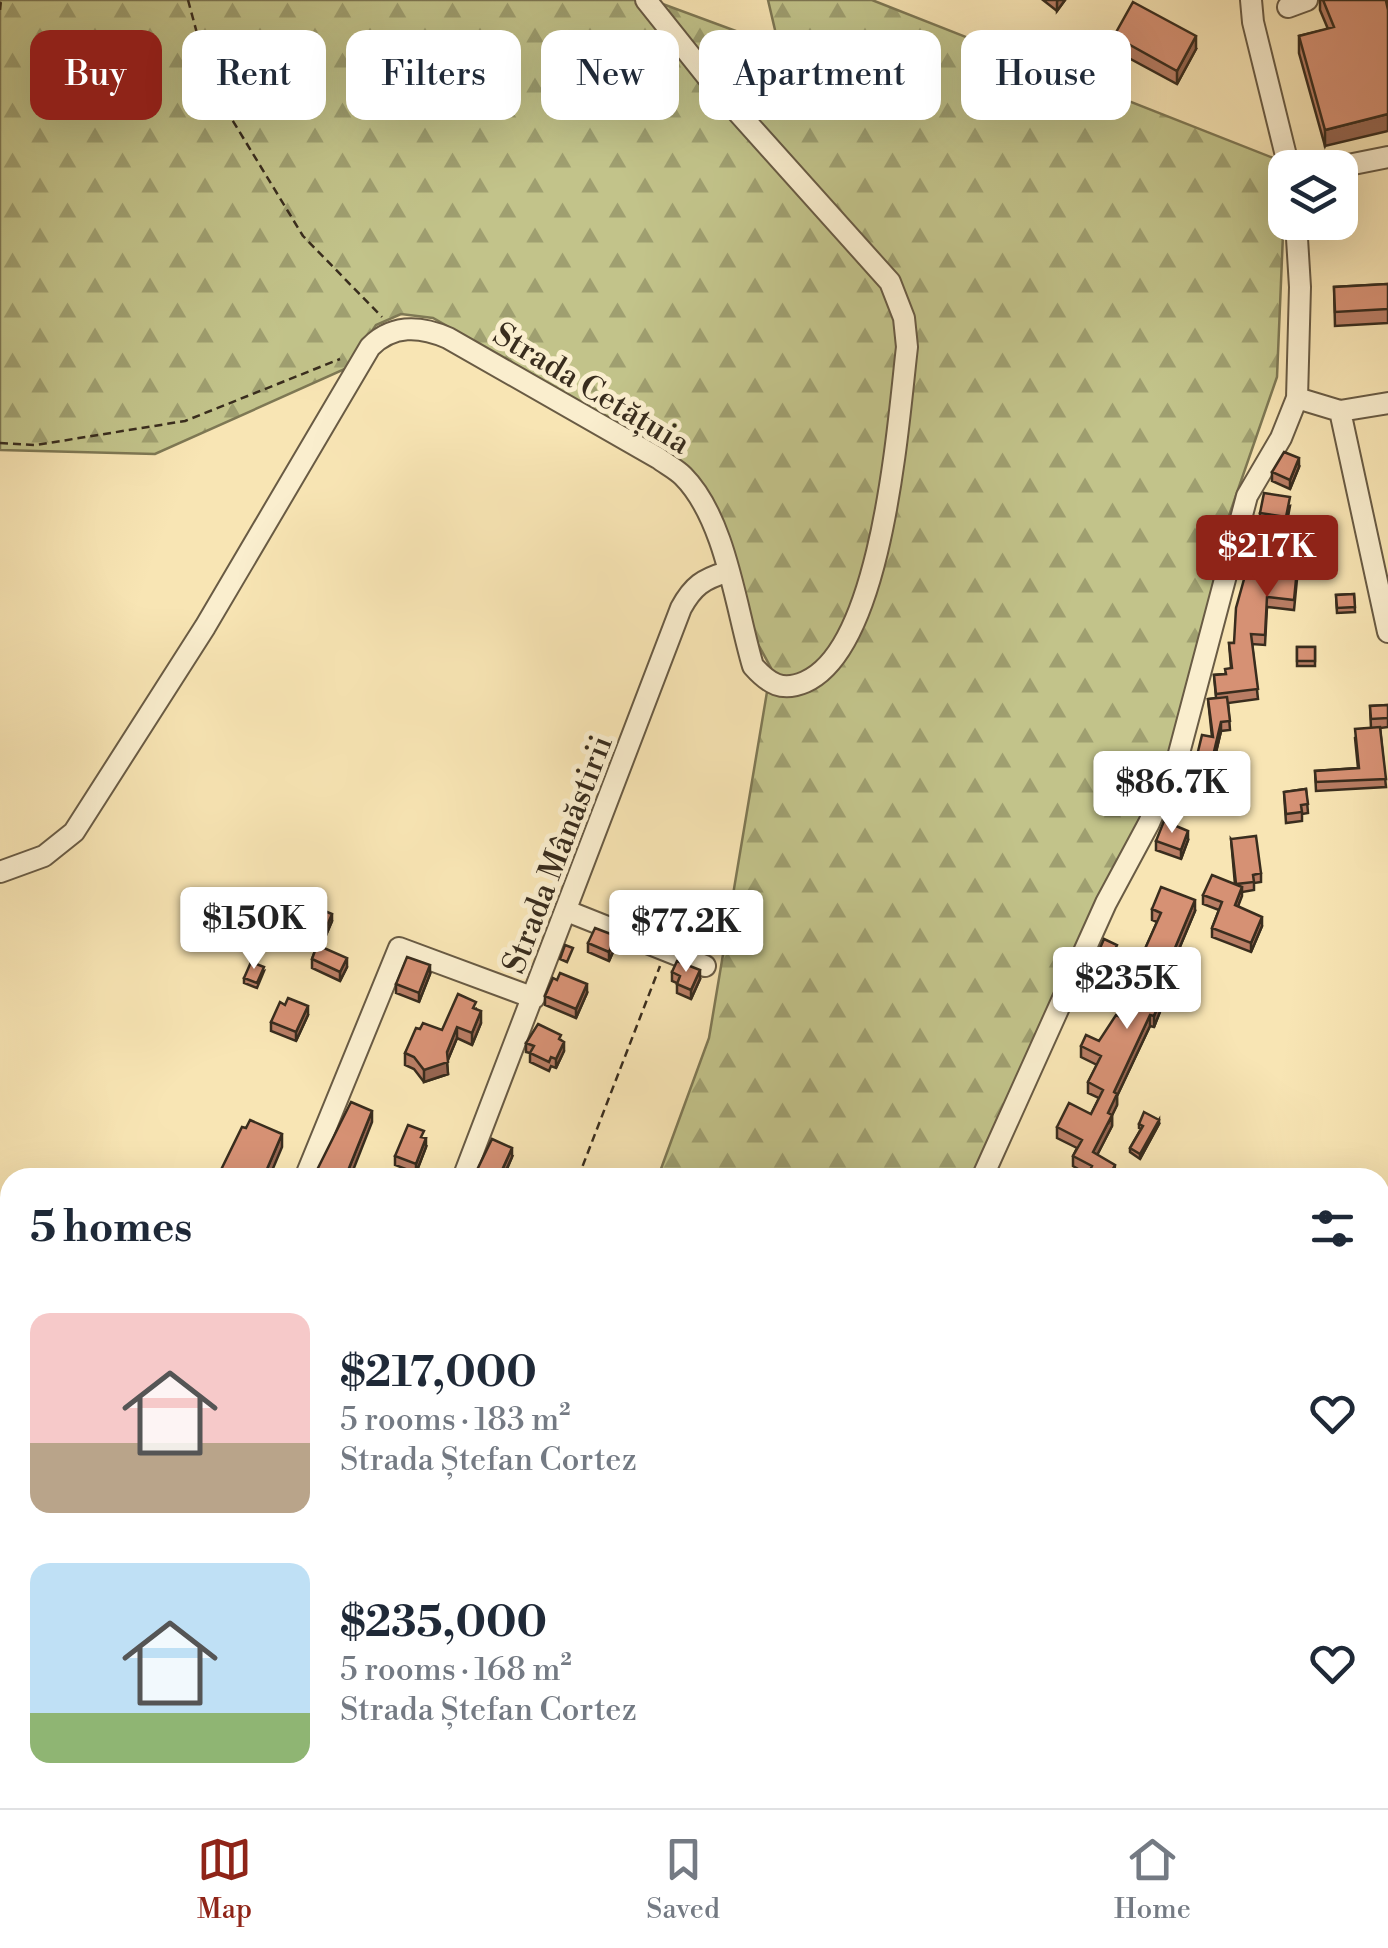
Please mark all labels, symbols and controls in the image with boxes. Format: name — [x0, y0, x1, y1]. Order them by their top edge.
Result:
chip: Buy — [30, 30, 162, 120]
chip: Rent — [182, 30, 326, 120]
chip: Filters — [346, 30, 521, 120]
chip: New — [541, 30, 679, 120]
chip: Apartment — [699, 30, 941, 120]
chip: House — [961, 30, 1131, 120]
map controls — [1268, 150, 1358, 240]
button: layers — [1268, 150, 1358, 240]
street label: Strada Cetățuia — [486, 314, 698, 464]
pin: $217K — [1197, 515, 1337, 600]
text: $217K — [1218, 527, 1316, 567]
street label: Strada Mânăstirii — [494, 730, 622, 979]
pin: $86.7K — [1091, 751, 1253, 836]
text: $86.7K — [1115, 763, 1229, 803]
pin: $150K — [184, 887, 324, 972]
pin: $77.2K — [605, 890, 767, 975]
text: $150K — [202, 899, 306, 939]
text: $77.2K — [631, 902, 741, 942]
pin: $235K — [1057, 947, 1197, 1032]
text: $235K — [1075, 959, 1179, 999]
icon: filters — [1305, 1201, 1360, 1256]
text: 5 homes — [30, 1202, 192, 1255]
text: $217,000 — [340, 1347, 537, 1400]
icon: home — [110, 1353, 230, 1473]
icon: heart — [1305, 1386, 1360, 1441]
text: 5 rooms · 183 m² — [340, 1400, 570, 1440]
text: Strada Ștefan Cortez — [340, 1440, 637, 1480]
text: $235,000 — [340, 1597, 547, 1650]
icon: home — [110, 1603, 230, 1723]
icon: heart — [1305, 1636, 1360, 1691]
text: 5 rooms · 168 m² — [340, 1650, 572, 1690]
text: Strada Ștefan Cortez — [340, 1690, 637, 1730]
tab: Map — [197, 1832, 252, 1927]
tab: Saved — [646, 1832, 720, 1927]
tab: Home — [1114, 1832, 1191, 1927]

